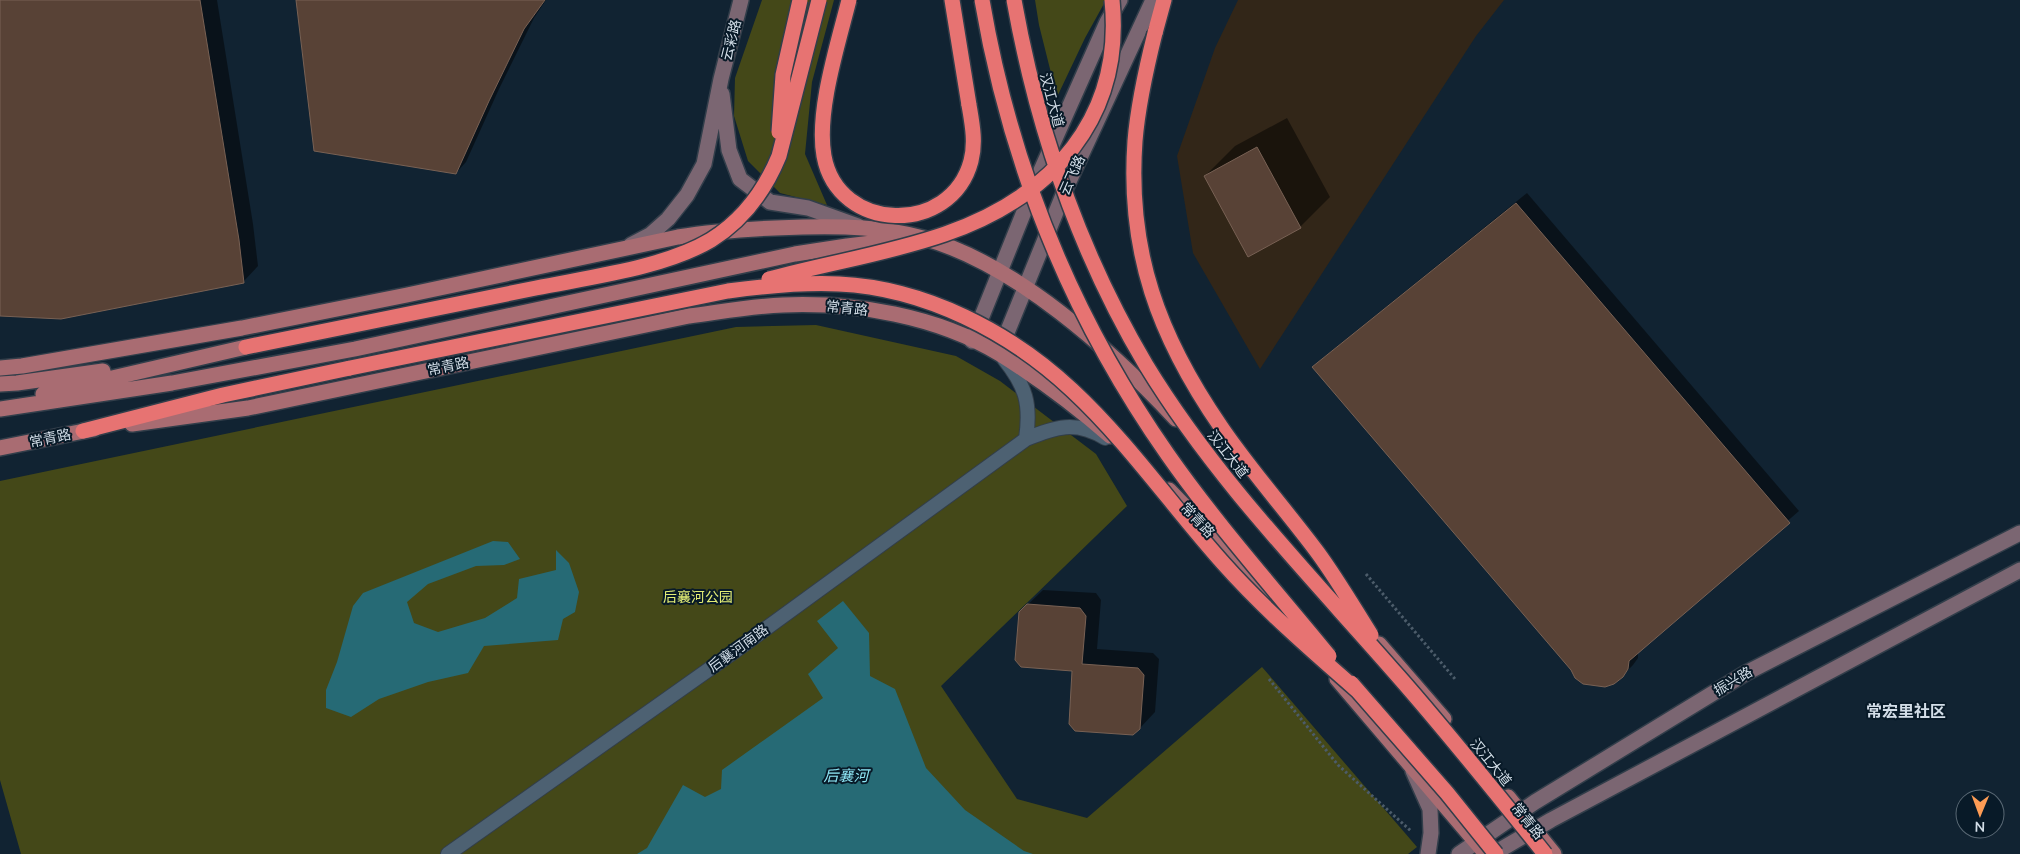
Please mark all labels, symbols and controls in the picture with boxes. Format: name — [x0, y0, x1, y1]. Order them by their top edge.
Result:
street label: 云彩路 — [717, 17, 745, 63]
street label: 汉江大道 — [1036, 71, 1068, 129]
street label: 云飞路 — [1055, 152, 1089, 198]
street label: 常青路 — [825, 297, 869, 319]
street label: 常青路 — [426, 353, 470, 379]
street label: 常青路 — [28, 425, 72, 451]
street label: 汉江大道 — [1204, 426, 1252, 482]
street label: 常青路 — [1177, 499, 1219, 541]
park label: 后襄河公园 — [663, 588, 733, 606]
street label: 后襄河南路 — [704, 620, 772, 676]
street label: 振兴路 — [1710, 662, 1756, 700]
district label: 常宏里社区 — [1866, 701, 1946, 721]
street label: 汉江大道 — [1466, 735, 1516, 789]
water label: 后襄河 — [823, 766, 871, 785]
north arrow — [1955, 789, 2005, 839]
street label: 常青路 — [1508, 799, 1548, 843]
text: N — [1974, 818, 1985, 836]

